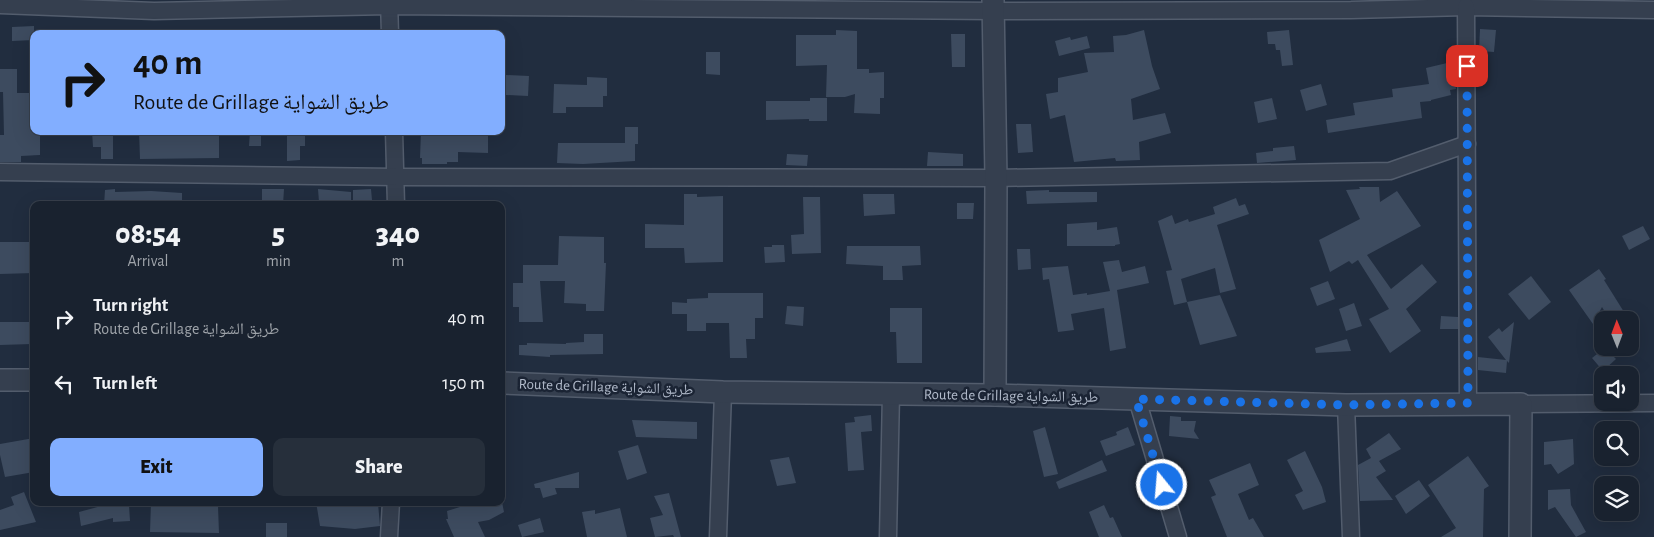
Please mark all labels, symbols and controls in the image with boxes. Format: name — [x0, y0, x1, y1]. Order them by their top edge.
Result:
pin — [1446, 45, 1488, 87]
text: 40 m — [133, 46, 202, 81]
icon: right — [50, 50, 115, 115]
icon: arrive — [1453, 52, 1481, 80]
text: Route de Grillage طريق الشواية — [133, 91, 389, 113]
text: 08:54 — [115, 219, 181, 249]
text: 5 — [272, 219, 285, 249]
text: 340 — [376, 219, 420, 249]
text: Arrival — [127, 253, 169, 269]
text: min — [266, 253, 291, 269]
text: m — [392, 253, 404, 269]
text: Turn right — [93, 296, 168, 315]
icon: right — [50, 305, 78, 333]
text: 40 m — [447, 309, 485, 328]
north arrow — [1594, 311, 1639, 356]
map controls — [1594, 311, 1639, 521]
text: Route de Grillage طريق الشواية — [93, 321, 279, 337]
button: sound — [1594, 366, 1639, 411]
icon: left — [50, 370, 78, 398]
text: Turn left — [93, 374, 157, 393]
text: 150 m — [442, 374, 485, 393]
street label: Route de Grillage طريق الشواية — [518, 376, 694, 400]
street label: Route de Grillage طريق الشواية — [924, 387, 1098, 407]
button: search — [1594, 421, 1639, 466]
button: Exit — [50, 438, 263, 496]
button: Share — [273, 438, 485, 496]
position arrow — [1135, 458, 1187, 510]
button: layers — [1594, 476, 1639, 521]

